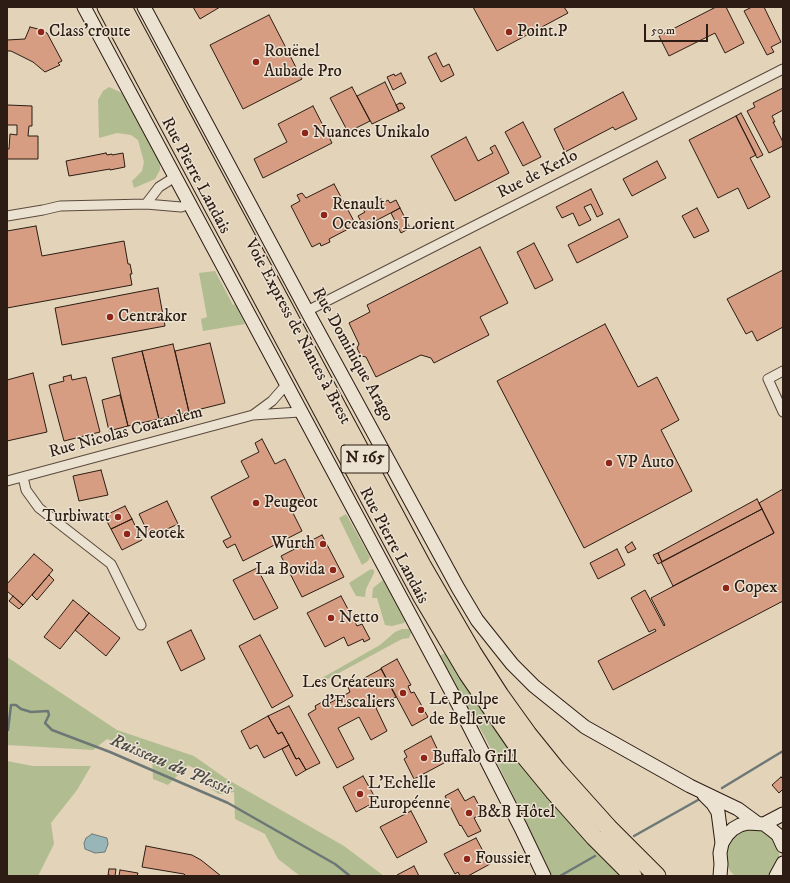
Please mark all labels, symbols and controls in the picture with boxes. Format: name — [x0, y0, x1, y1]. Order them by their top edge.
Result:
scale bar — [646, 16, 710, 42]
place label: Class'croute — [49, 22, 131, 42]
place label: Point.P — [517, 22, 567, 42]
text: 50 m — [651, 23, 675, 38]
marker: Class'croute — [36, 27, 46, 37]
marker: Point.P — [504, 27, 514, 37]
place label: Rouënel Aubade Pro — [264, 42, 342, 82]
marker: Rouënel Aubade Pro — [251, 57, 261, 67]
street label: Rue Pierre Landais — [156, 114, 234, 238]
place label: Nuances Unikalo — [313, 123, 430, 143]
marker: Nuances Unikalo — [300, 128, 310, 138]
street label: Rue de Kerlo — [494, 146, 582, 204]
place label: Renault Occasions Lorient — [332, 195, 455, 235]
marker: Renault Occasions Lorient — [319, 210, 329, 220]
street label: Voie Express de Nantes à Brest — [239, 236, 355, 428]
street label: Rue Dominique Arago — [307, 285, 397, 425]
place label: Centrakor — [118, 307, 187, 327]
marker: Centrakor — [105, 312, 115, 322]
street label: Rue Nicolas Coatanlem — [47, 403, 205, 463]
road number: N 165 — [341, 445, 389, 473]
place label: VP Auto — [617, 453, 674, 473]
marker: VP Auto — [604, 458, 614, 468]
street label: Rue Pierre Landais — [354, 484, 432, 608]
place label: Peugeot — [264, 493, 318, 513]
marker: Peugeot — [251, 498, 261, 508]
place label: Turbiwatt — [43, 507, 110, 527]
marker: Turbiwatt — [113, 512, 123, 522]
place label: Neotek — [135, 524, 185, 544]
marker: Neotek — [122, 529, 132, 539]
place label: Wurth — [271, 534, 315, 554]
marker: Wurth — [318, 539, 328, 549]
place label: La Bovida — [255, 560, 325, 580]
marker: La Bovida — [328, 565, 338, 575]
place label: Copex — [734, 578, 777, 598]
marker: Copex — [721, 583, 731, 593]
place label: Netto — [339, 608, 379, 628]
marker: Netto — [326, 613, 336, 623]
place label: Les Créateurs d'Escaliers — [302, 673, 395, 713]
marker: Les Créateurs d'Escaliers — [398, 688, 408, 698]
place label: Le Poulpe de Bellevue — [429, 690, 506, 730]
marker: Le Poulpe de Bellevue — [416, 705, 426, 715]
water label: Ruisseau du Plessis — [107, 731, 235, 801]
place label: Buffalo Grill — [432, 748, 517, 768]
marker: Buffalo Grill — [419, 753, 429, 763]
place label: L'Echelle Européenne — [368, 774, 450, 814]
marker: L'Echelle Européenne — [355, 789, 365, 799]
place label: B&B Hôtel — [477, 803, 555, 823]
marker: B&B Hôtel — [464, 808, 474, 818]
place label: Foussier — [475, 849, 530, 869]
marker: Foussier — [462, 854, 472, 864]

